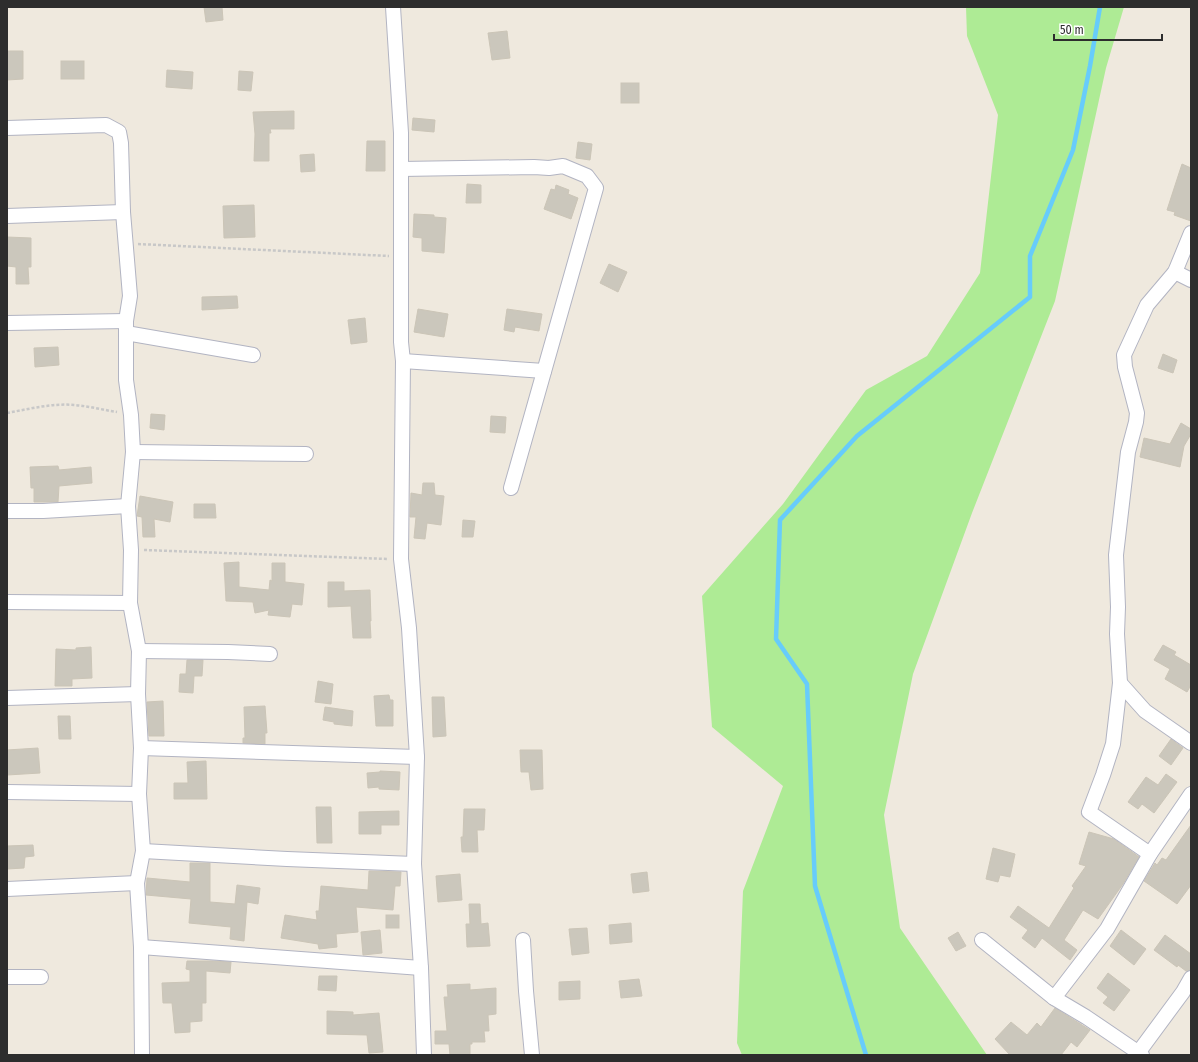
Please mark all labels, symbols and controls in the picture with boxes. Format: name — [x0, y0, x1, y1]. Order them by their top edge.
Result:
scale bar — [1054, 16, 1162, 42]
text: 50 m — [1060, 23, 1084, 37]

